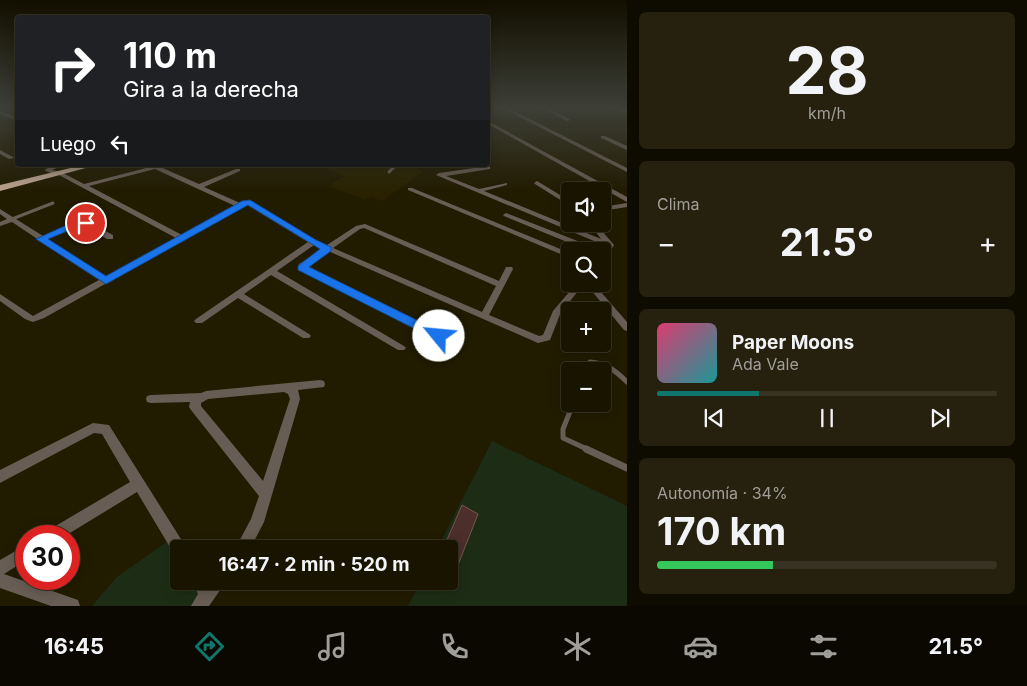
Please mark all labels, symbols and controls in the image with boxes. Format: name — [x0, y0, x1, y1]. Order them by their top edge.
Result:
text: 28 — [785, 31, 869, 110]
text: 110 m — [123, 34, 217, 76]
icon: right — [40, 35, 105, 100]
text: Gira a la derecha — [123, 76, 299, 102]
text: km/h — [808, 103, 846, 123]
icon: left — [106, 130, 134, 158]
text: Luego — [40, 133, 96, 156]
map controls — [561, 182, 611, 412]
button: sound — [561, 182, 611, 232]
text: Clima — [657, 194, 699, 214]
pin — [65, 202, 107, 244]
icon: arrive — [72, 209, 100, 237]
text: 21.5° — [780, 219, 874, 265]
text: − — [657, 226, 676, 260]
text: + — [978, 226, 997, 260]
button: search — [561, 242, 611, 292]
button: + — [561, 302, 611, 352]
position arrow — [412, 309, 464, 361]
text: Paper Moons — [732, 331, 854, 354]
text: Ada Vale — [732, 354, 799, 374]
button: − — [561, 362, 611, 412]
icon: previous — [700, 404, 728, 432]
icon: pause — [813, 404, 841, 432]
icon: next — [926, 404, 954, 432]
text: Autonomía · 34% — [657, 483, 788, 503]
text: 170 km — [657, 508, 786, 554]
speed limit sign: 30 — [15, 525, 80, 590]
text: 16:47 · 2 min · 520 m — [218, 553, 410, 576]
icon: directions — [192, 629, 227, 664]
icon: music — [315, 629, 350, 664]
icon: phone — [437, 629, 472, 664]
icon: climate — [560, 629, 595, 664]
icon: car — [683, 629, 718, 664]
icon: filters — [806, 629, 841, 664]
text: 16:45 — [44, 633, 104, 659]
text: 21.5° — [928, 633, 983, 659]

